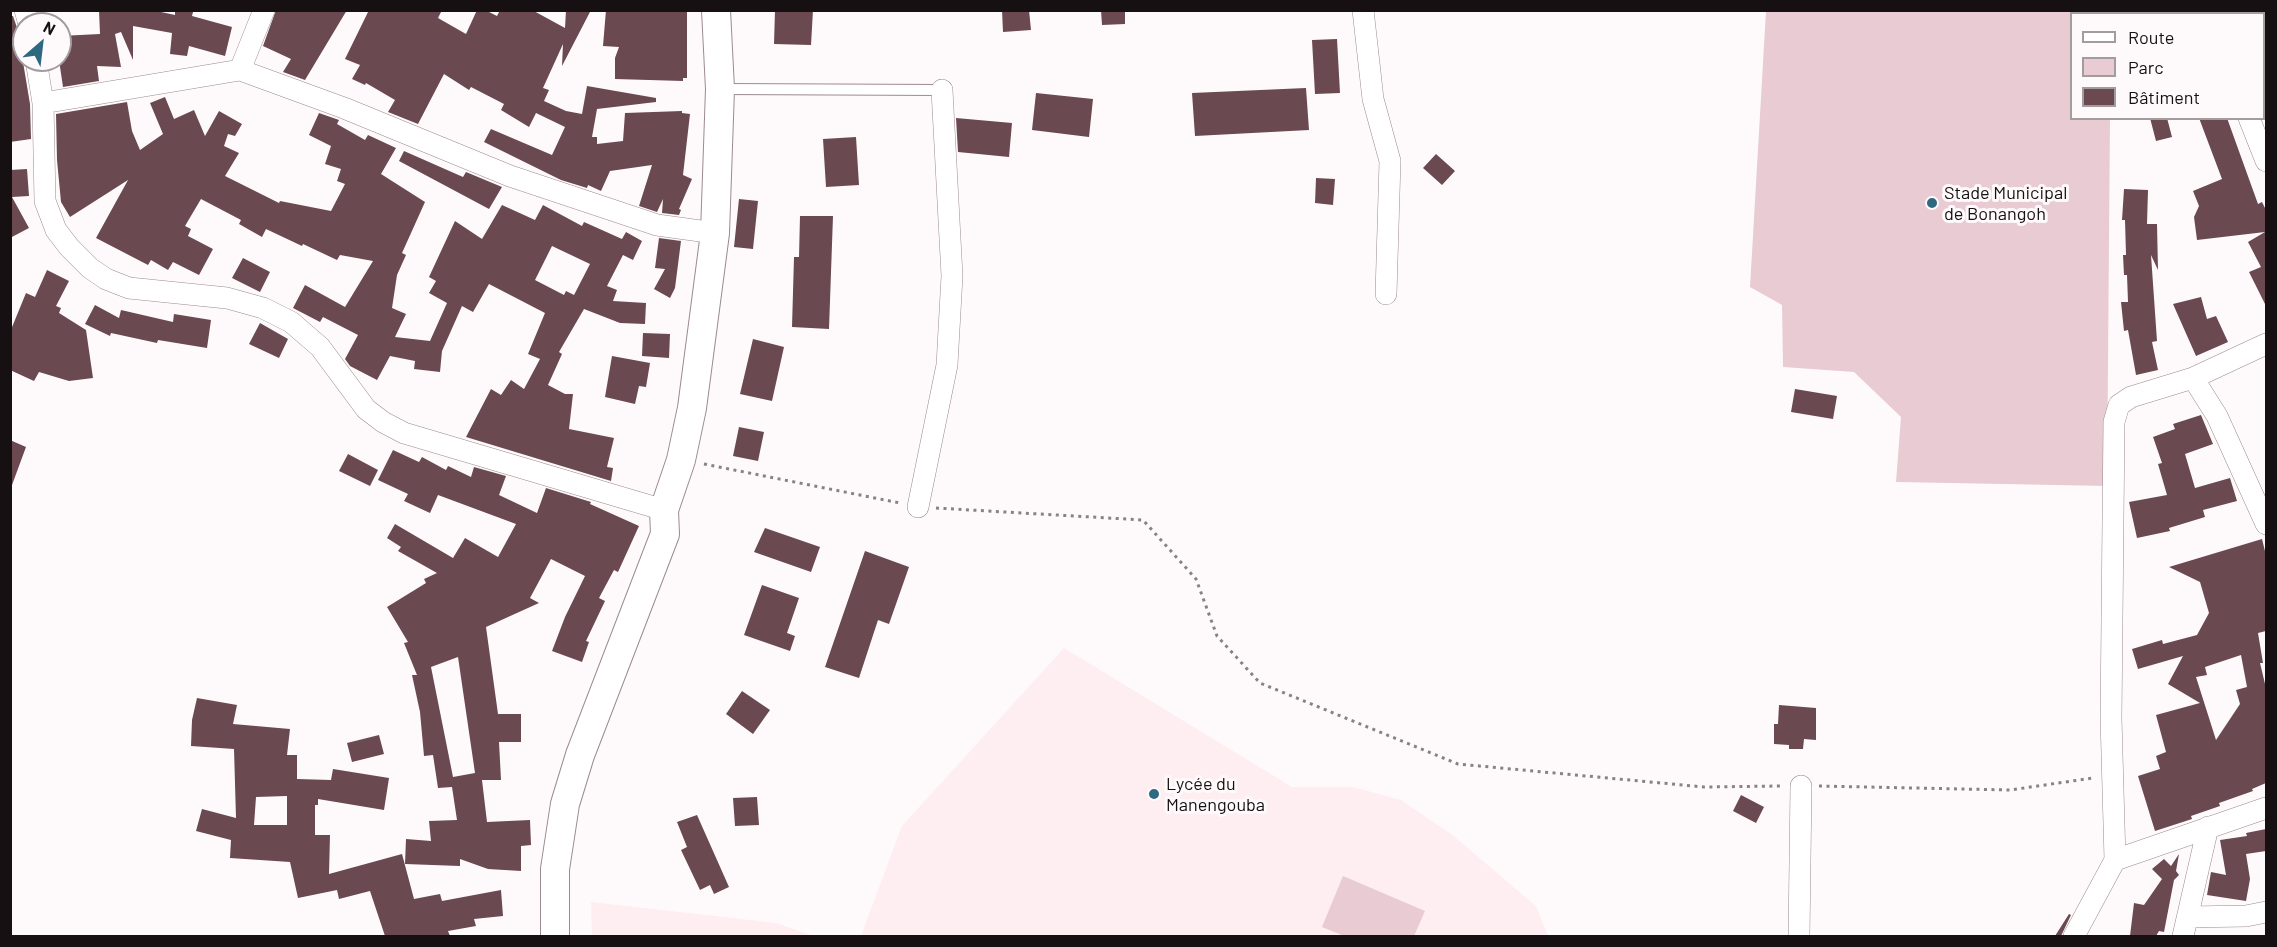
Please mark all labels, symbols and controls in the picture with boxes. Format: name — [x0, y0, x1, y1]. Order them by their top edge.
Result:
north arrow — [12, 12, 72, 72]
legend — [2070, 12, 2265, 120]
text: N — [41, 17, 59, 38]
text: Route — [2128, 26, 2174, 48]
text: Parc — [2128, 56, 2164, 78]
text: Bâtiment — [2128, 86, 2200, 108]
place label: Stade Municipal de Bonangoh — [1944, 182, 2067, 224]
marker: Stade Municipal de Bonangoh — [1925, 196, 1939, 210]
place label: Lycée du Manengouba — [1166, 773, 1265, 816]
marker: Lycée du Manengouba — [1147, 787, 1161, 801]

